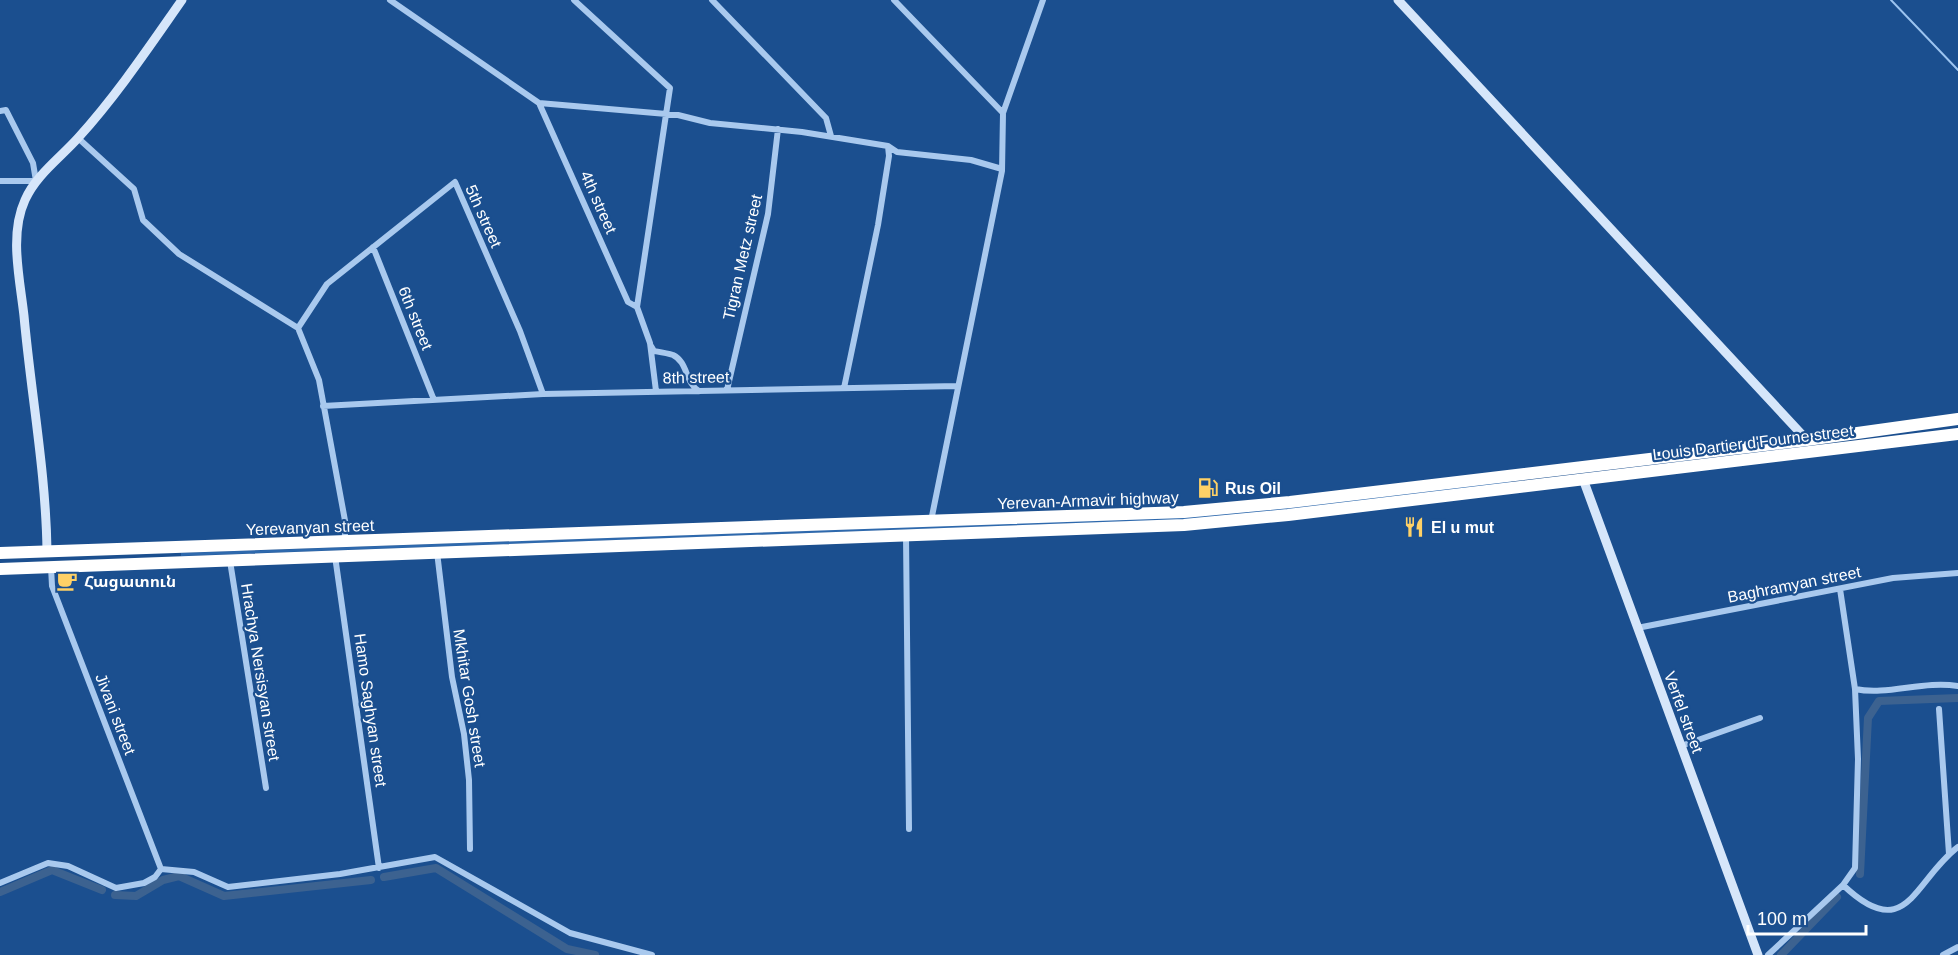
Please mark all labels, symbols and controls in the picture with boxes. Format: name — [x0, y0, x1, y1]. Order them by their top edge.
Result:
street label: 4th street — [577, 168, 620, 237]
street label: 5th street — [462, 182, 505, 251]
street label: Tigran Metz street — [720, 192, 765, 322]
street label: 6th street — [395, 284, 436, 353]
street label: 8th street — [663, 368, 730, 387]
street label: Louis Dartier d'Fourne street — [1652, 422, 1855, 463]
fuel station icon: Rus Oil — [1196, 476, 1220, 500]
place label: Rus Oil — [1225, 480, 1281, 497]
street label: Yerevan-Armavir highway — [997, 489, 1179, 512]
restaurant icon: El u mut — [1402, 515, 1426, 539]
street label: Yerevanyan street — [246, 517, 375, 538]
place label: El u mut — [1431, 519, 1495, 536]
street label: Baghramyan street — [1726, 563, 1863, 606]
cafe icon: Հացատուն — [55, 569, 79, 593]
place label: Հացատուն — [84, 573, 176, 591]
street label: Hrachya Nersisyan street — [238, 582, 283, 763]
street label: Mkhitar Gosh street — [450, 628, 489, 769]
street label: Hamo Saghyan street — [351, 632, 390, 788]
street label: Verfel street — [1661, 669, 1706, 756]
street label: Jivani street — [92, 671, 139, 758]
scale bar — [1748, 898, 1866, 936]
text: 100 m — [1757, 909, 1807, 929]

